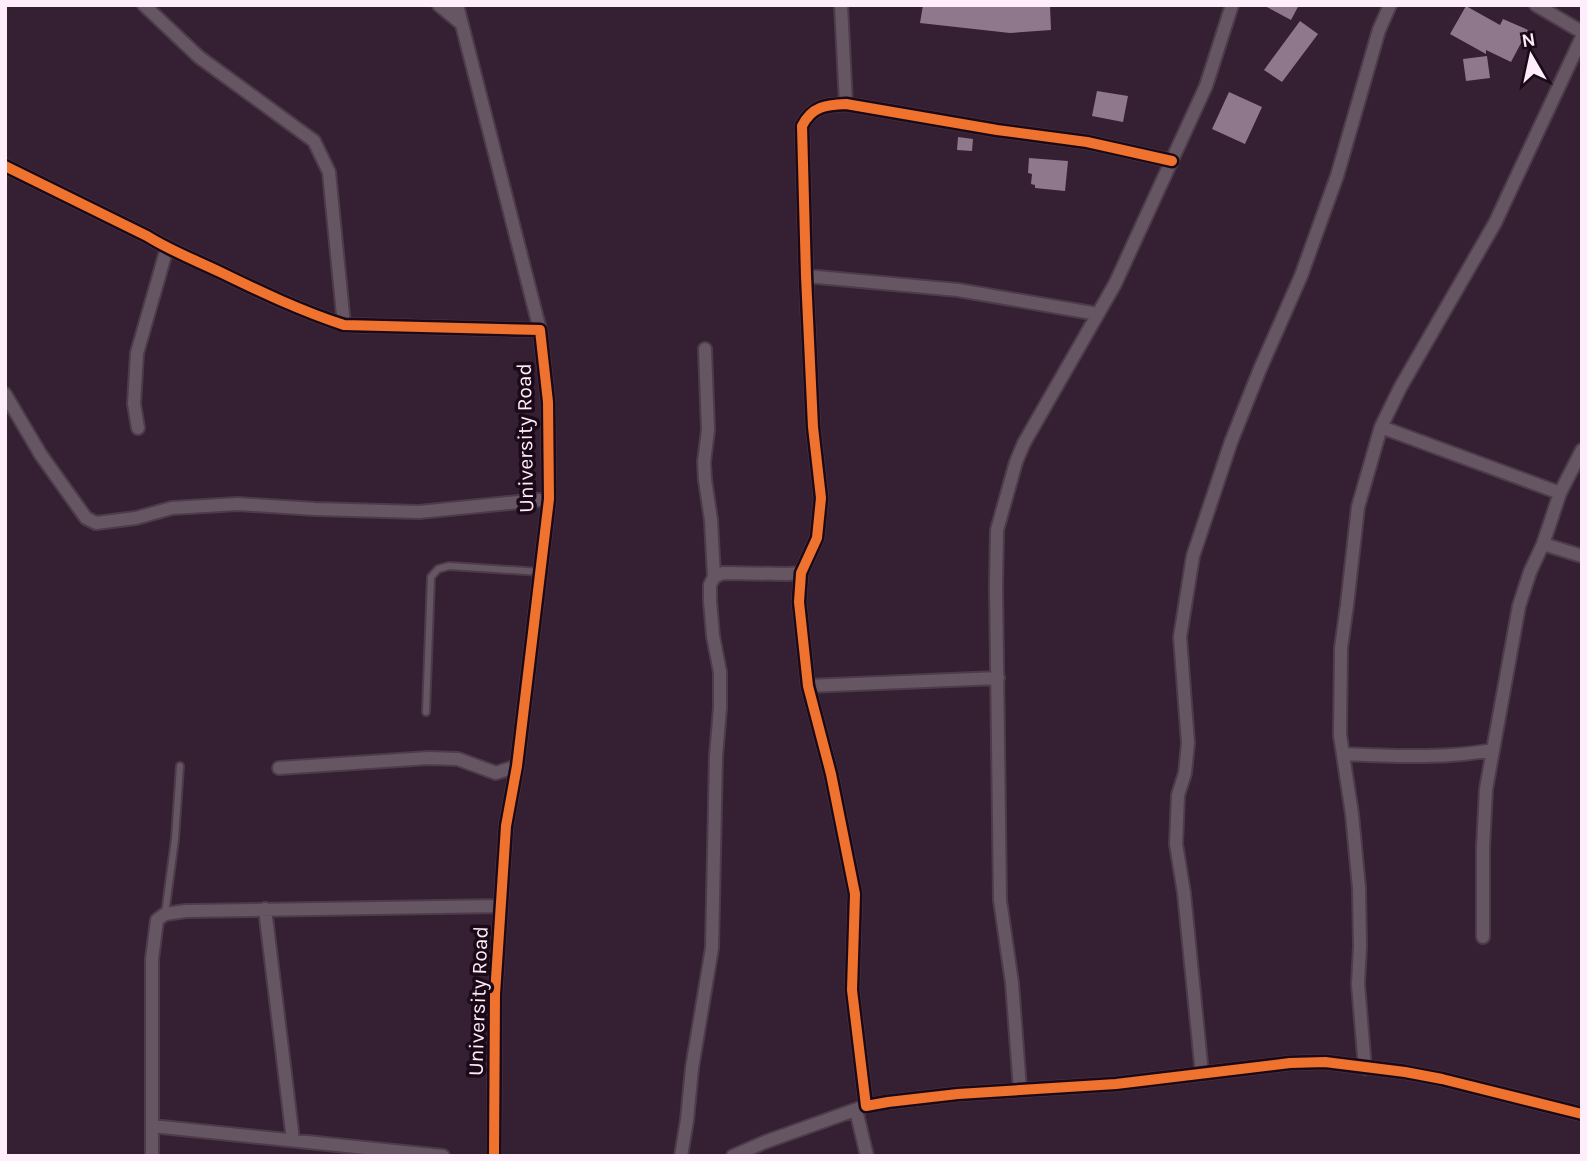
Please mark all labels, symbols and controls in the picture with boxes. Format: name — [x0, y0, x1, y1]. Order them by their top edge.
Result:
north arrow — [1496, 21, 1566, 91]
text: N — [1520, 28, 1537, 52]
street label: University Road — [512, 363, 538, 513]
street label: University Road — [463, 926, 493, 1076]

